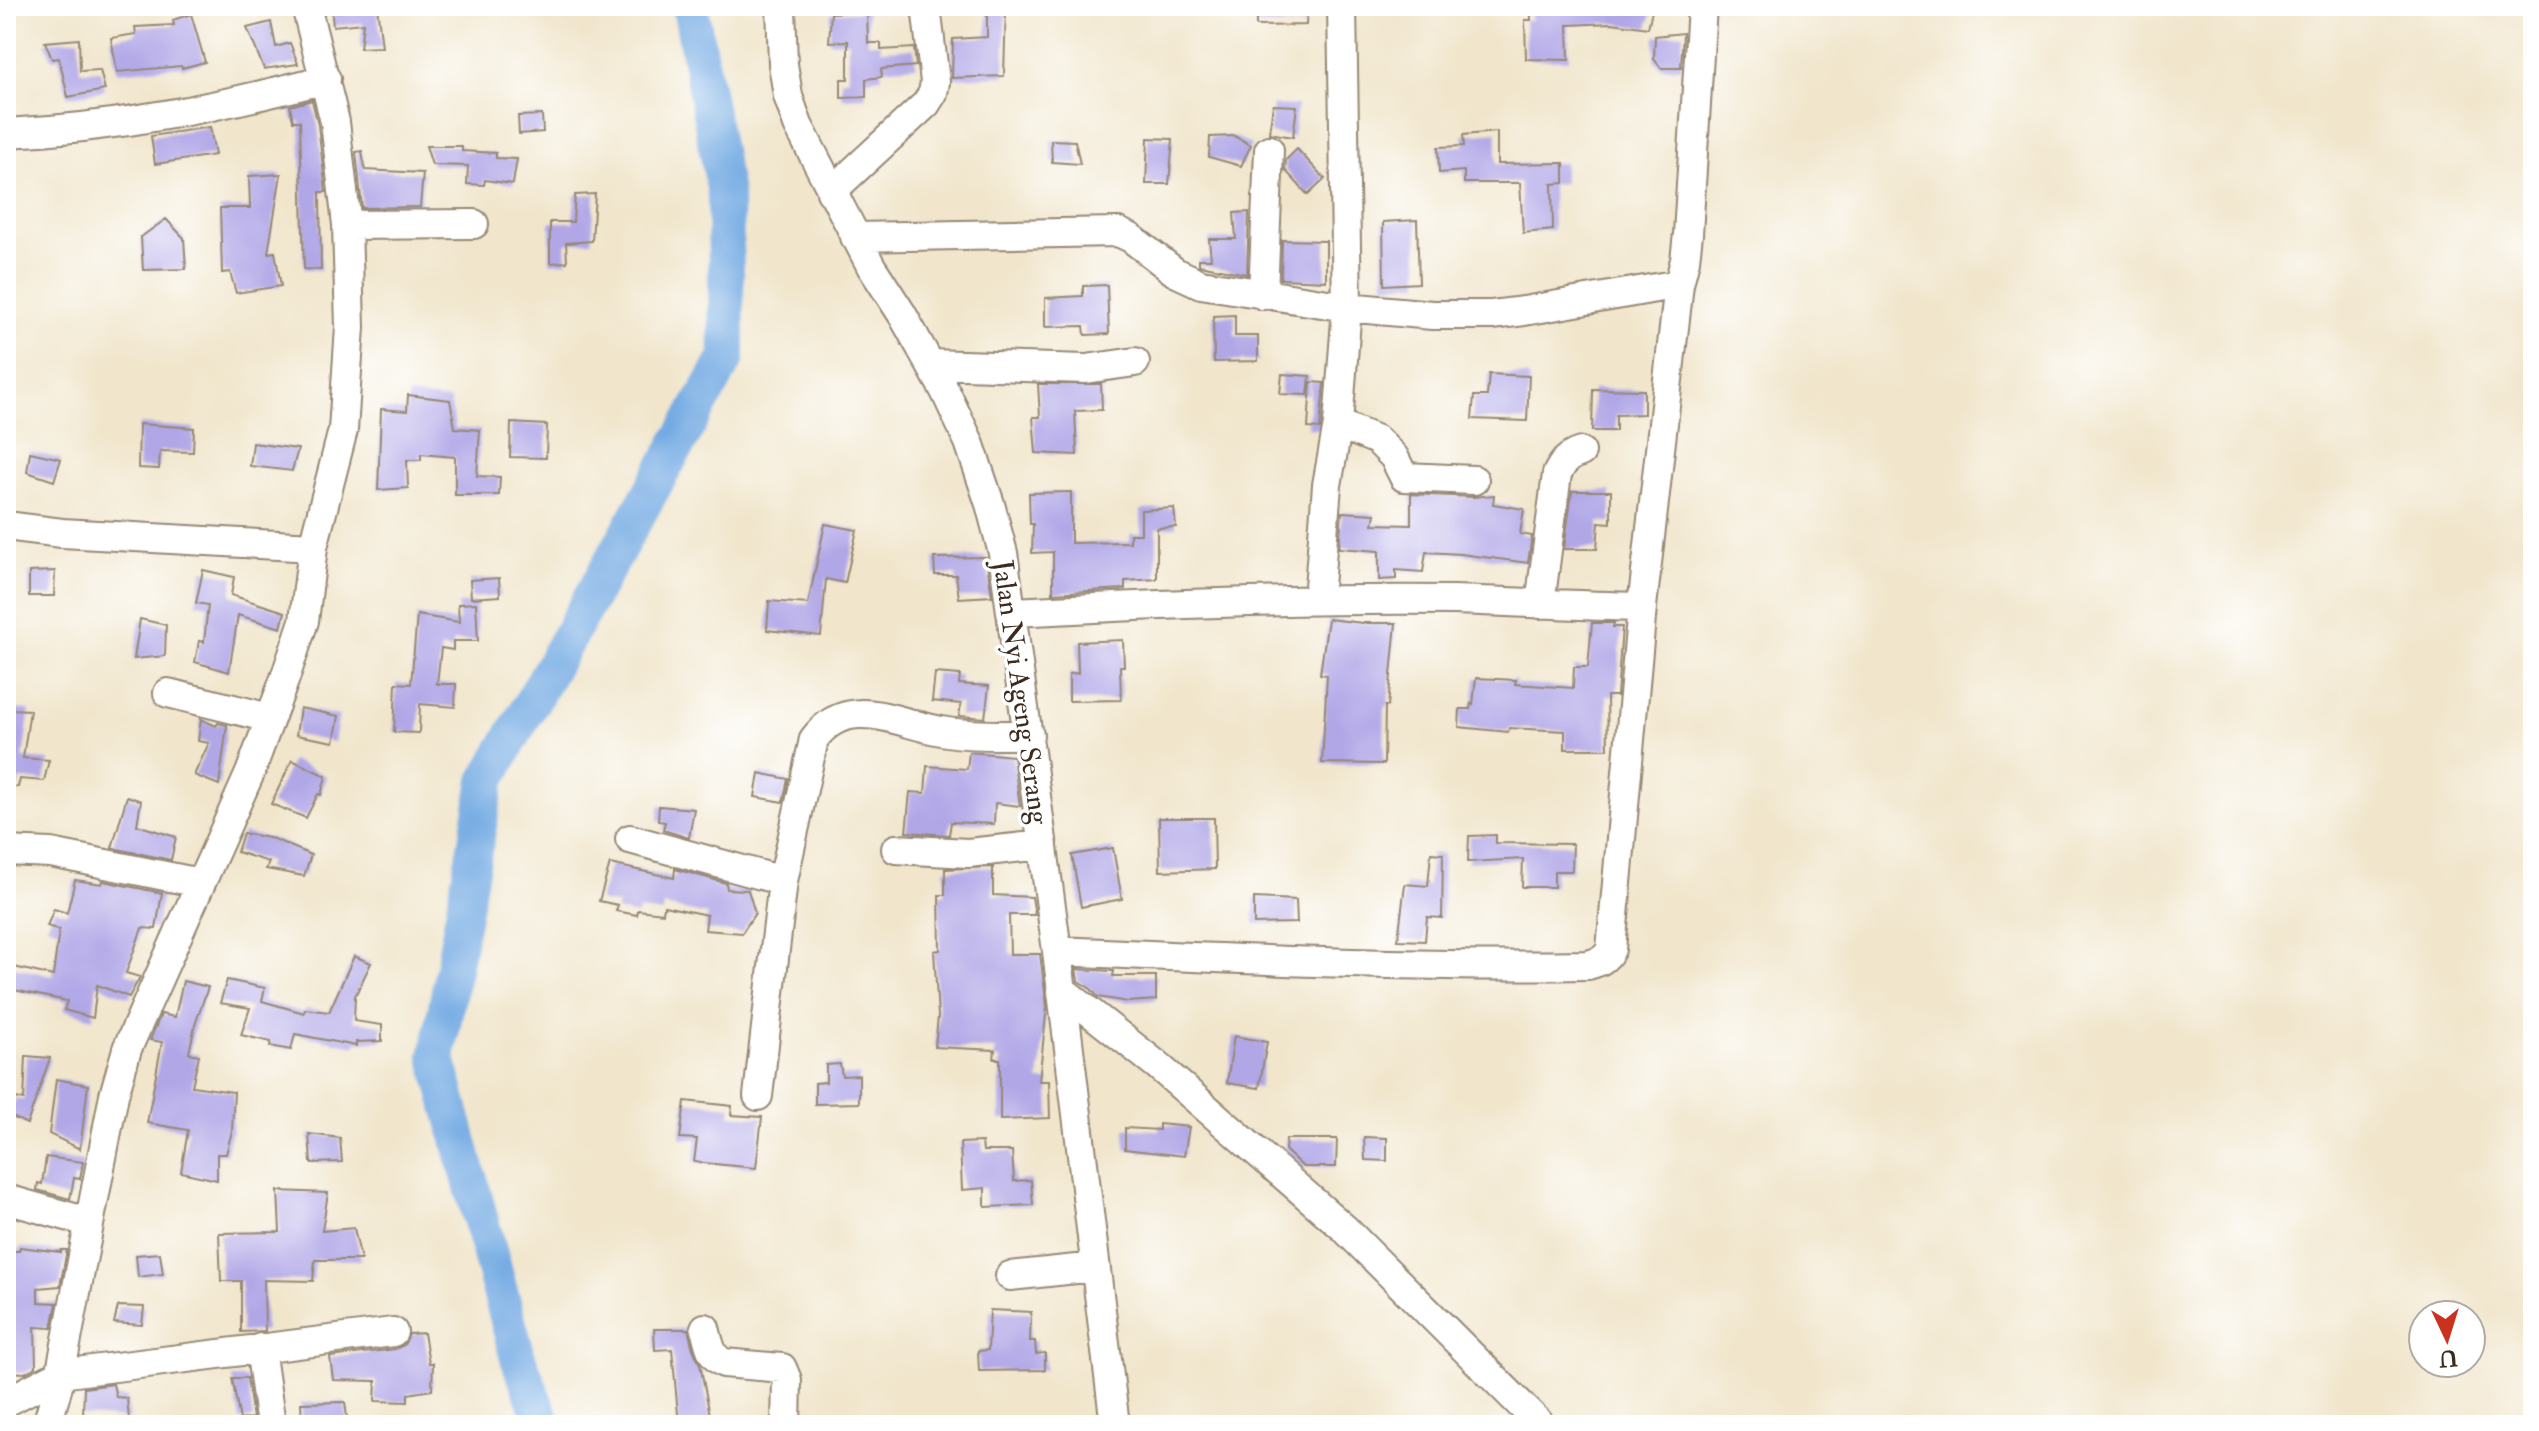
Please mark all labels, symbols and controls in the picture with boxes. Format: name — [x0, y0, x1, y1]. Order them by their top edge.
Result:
street label: Jalan Nyi Ageng Serang — [985, 557, 1057, 828]
north arrow — [2407, 1299, 2487, 1379]
text: U — [2438, 1343, 2458, 1373]

